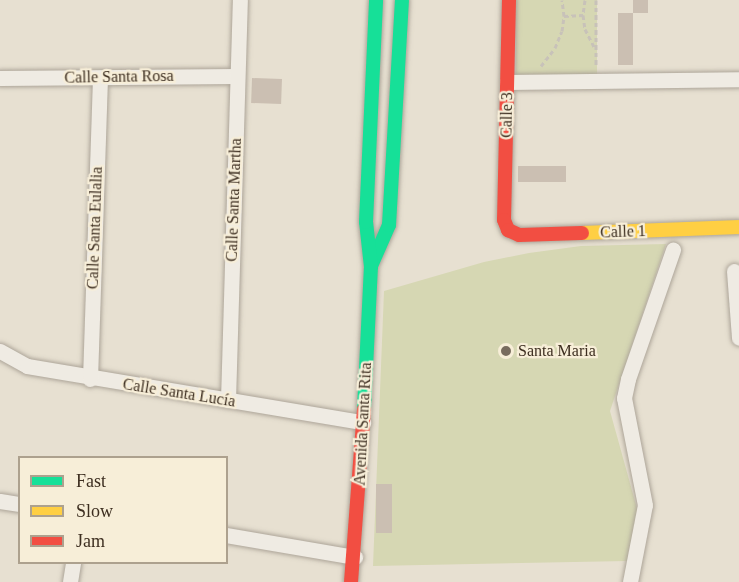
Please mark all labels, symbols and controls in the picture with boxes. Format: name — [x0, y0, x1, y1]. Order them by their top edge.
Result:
street label: Calle Santa Rosa — [64, 66, 174, 88]
street label: Calle 3 — [497, 92, 517, 138]
street label: Calle Santa Martha — [222, 138, 246, 262]
street label: Calle Santa Eulalia — [83, 166, 107, 290]
street label: Calle 1 — [600, 222, 646, 242]
place label: Santa Maria — [518, 341, 596, 361]
marker: Santa Maria — [499, 344, 513, 358]
street label: Avenida Santa Rita — [350, 362, 376, 486]
street label: Calle Santa Lucía — [121, 375, 237, 411]
legend — [18, 456, 228, 564]
text: Fast — [76, 471, 106, 491]
text: Slow — [76, 501, 113, 521]
text: Jam — [76, 531, 105, 551]

